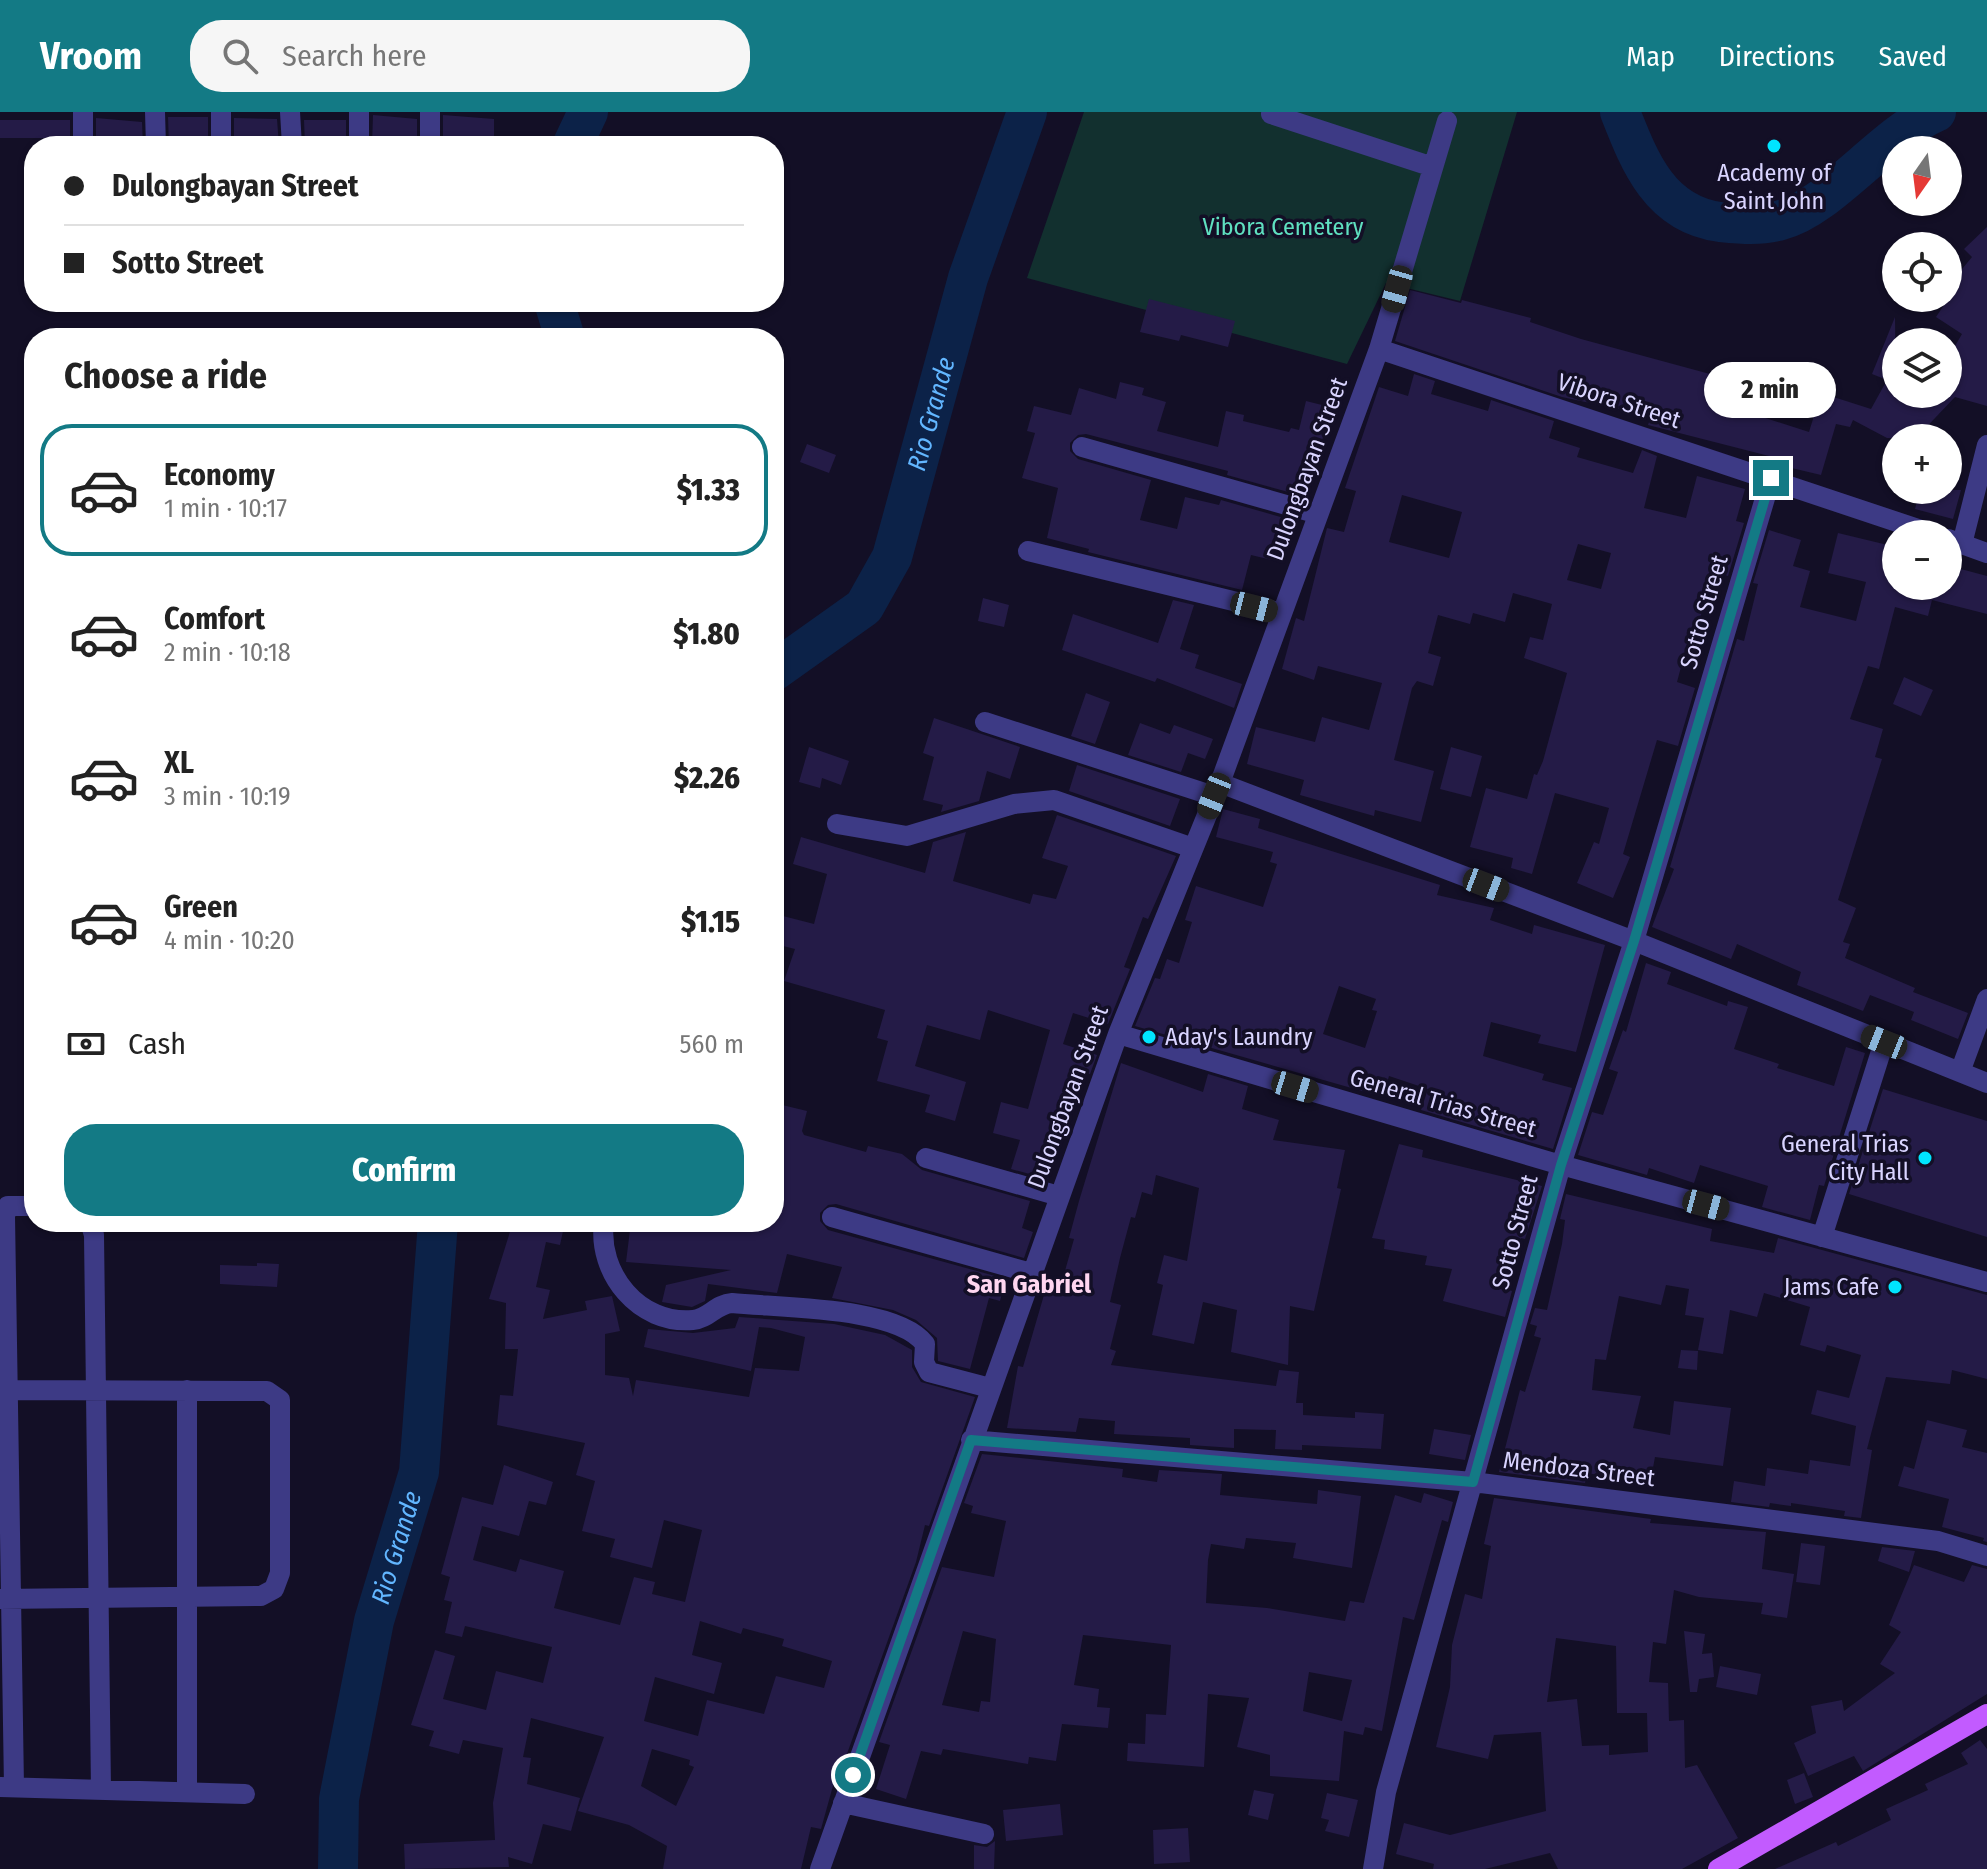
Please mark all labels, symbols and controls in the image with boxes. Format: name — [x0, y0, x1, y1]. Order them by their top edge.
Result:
search box — [190, 20, 750, 92]
text: Vroom — [40, 33, 142, 79]
icon: search — [218, 34, 262, 78]
text: Search here — [282, 38, 427, 74]
text: Map — [1626, 40, 1675, 73]
text: Directions — [1719, 40, 1835, 73]
text: Saved — [1879, 40, 1947, 73]
north arrow — [1882, 136, 1962, 216]
map controls — [1882, 136, 1962, 600]
marker: Academy of Saint John — [1765, 137, 1783, 155]
place label: Academy of Saint John — [1717, 159, 1833, 215]
text: Dulongbayan Street — [112, 168, 358, 204]
park label: Vibora Cemetery — [1203, 213, 1364, 241]
button: locate — [1882, 232, 1962, 312]
text: Sotto Street — [112, 245, 264, 281]
car — [1379, 263, 1415, 315]
button: layers — [1882, 328, 1962, 408]
text: Choose a ride — [64, 354, 267, 398]
water label: Rio Grande — [901, 354, 962, 474]
callout: 2 min — [1705, 362, 1837, 418]
street label: Vibora Street — [1554, 368, 1684, 434]
street label: Dulongbayan Street — [1261, 374, 1353, 564]
text: 2 min — [1741, 374, 1799, 405]
button: + — [1882, 424, 1962, 504]
icon: car — [68, 454, 140, 526]
text: Economy — [164, 457, 275, 493]
route end — [1753, 460, 1789, 496]
text: $1.33 — [677, 472, 740, 508]
text: 1 min · 10:17 — [164, 493, 287, 524]
button: − — [1882, 520, 1962, 600]
street label: Sotto Street — [1674, 552, 1734, 672]
car — [1228, 590, 1280, 624]
icon: car — [68, 598, 140, 670]
text: Comfort — [164, 601, 265, 637]
text: $1.80 — [673, 616, 740, 652]
text: 2 min · 10:18 — [164, 637, 291, 668]
icon: car — [68, 742, 140, 814]
text: XL — [164, 745, 194, 781]
text: $2.26 — [674, 760, 740, 796]
car — [1194, 769, 1234, 823]
text: 3 min · 10:19 — [164, 781, 291, 812]
car — [1459, 865, 1513, 905]
icon: car — [68, 886, 140, 958]
text: Green — [164, 889, 238, 925]
text: $1.15 — [681, 904, 740, 940]
text: 4 min · 10:20 — [164, 925, 295, 956]
street label: Dulongbayan Street — [1022, 1002, 1114, 1192]
icon: cash — [64, 1022, 108, 1066]
car — [1857, 1022, 1911, 1062]
place label: Aday's Laundry — [1165, 1023, 1313, 1051]
text: Cash — [128, 1026, 186, 1062]
marker: Aday's Laundry — [1140, 1028, 1158, 1046]
text: 560 m — [680, 1029, 744, 1060]
street label: General Trias Street — [1347, 1063, 1540, 1143]
car — [1269, 1069, 1321, 1105]
button: Confirm — [64, 1124, 744, 1216]
place label: General Trias City Hall — [1781, 1130, 1909, 1186]
marker: General Trias City Hall — [1916, 1149, 1934, 1167]
street label: Sotto Street — [1486, 1172, 1544, 1292]
car — [1680, 1187, 1732, 1223]
district label: San Gabriel — [967, 1269, 1092, 1300]
place label: Jams Cafe — [1784, 1273, 1879, 1301]
marker: Jams Cafe — [1886, 1278, 1904, 1296]
street label: Mendoza Street — [1502, 1446, 1657, 1492]
water label: Rio Grande — [365, 1488, 428, 1608]
route start — [835, 1757, 871, 1793]

